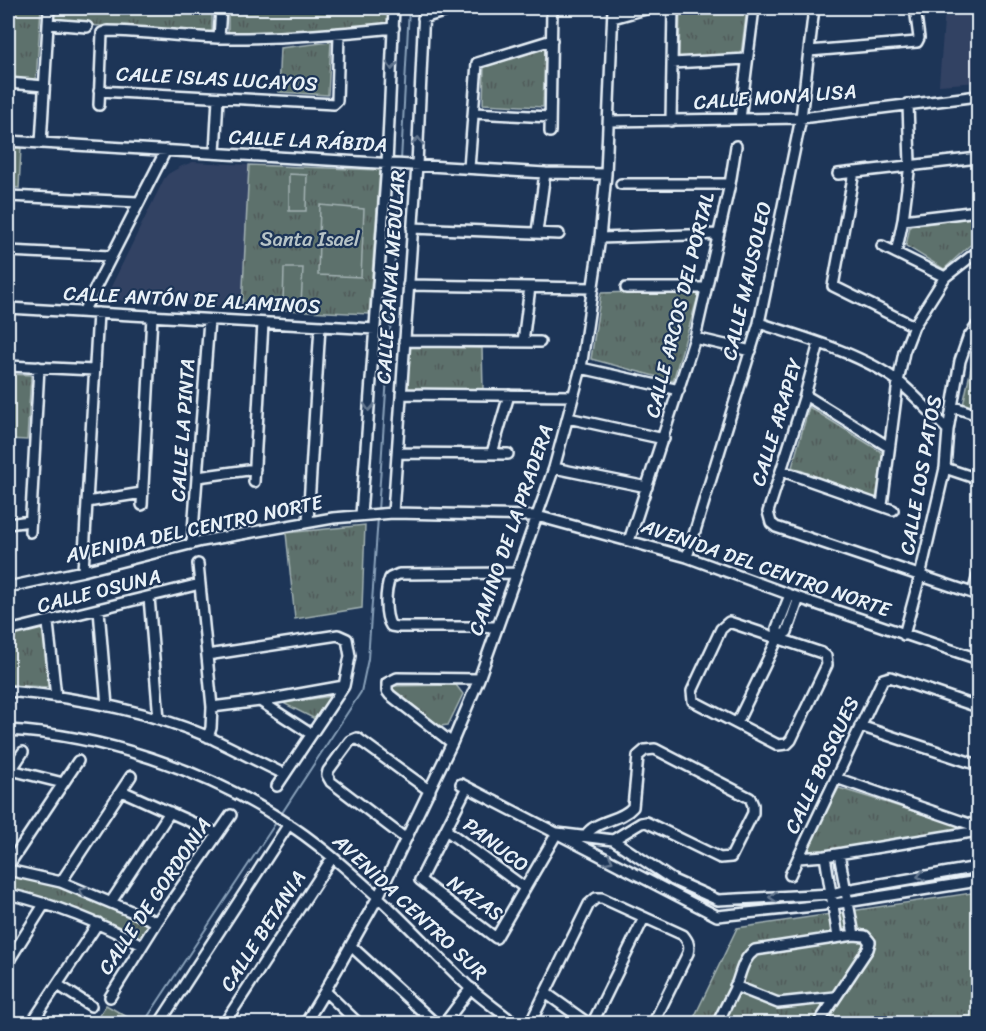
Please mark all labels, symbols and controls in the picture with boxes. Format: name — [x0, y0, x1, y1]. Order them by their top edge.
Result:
street label: CALLE ISLAS LUCAYOS — [115, 56, 319, 102]
one-way arrow — [385, 61, 398, 70]
street label: CALLE MONA LISA — [692, 74, 858, 120]
street label: CALLE LA RÁBIDA — [228, 119, 388, 163]
one-way arrow — [411, 136, 424, 145]
street label: CALLE CANAL MEDULAR — [366, 169, 416, 385]
street label: CALLE ARCOS DEL PORTAL — [635, 188, 725, 422]
street label: CALLE MAUSOLEO — [712, 198, 782, 364]
park label: Santa Isael — [260, 222, 361, 257]
street label: CALLE ANTÓN DE ALAMINOS — [63, 276, 322, 324]
street label: CALLE ARAPEY — [741, 353, 813, 491]
street label: CALLE LA PINTA — [161, 357, 205, 503]
street label: CALLE LOS PATOS — [890, 392, 952, 558]
one-way arrow — [363, 403, 376, 412]
street label: CAMINO DE LA PRADERA — [458, 420, 564, 640]
street label: AVENIDA DEL CENTRO NORTE — [61, 484, 327, 574]
street label: AVENIDA DEL CENTRO NORTE — [636, 509, 897, 628]
street label: CALLE OSUNA — [34, 559, 164, 623]
street label: CALLE BOSQUES — [775, 690, 869, 840]
street label: PANUCO — [455, 808, 537, 882]
street label: CALLE DE GORDONIA — [89, 810, 221, 982]
street label: AVENIDA CENTRO SUR — [323, 825, 496, 989]
one-way arrow — [602, 852, 613, 864]
street label: CALLE BETANIA — [211, 863, 315, 999]
street label: NAZAS — [440, 866, 511, 931]
one-way arrow — [916, 869, 926, 882]
one-way arrow — [79, 886, 90, 898]
one-way arrow — [769, 891, 778, 904]

